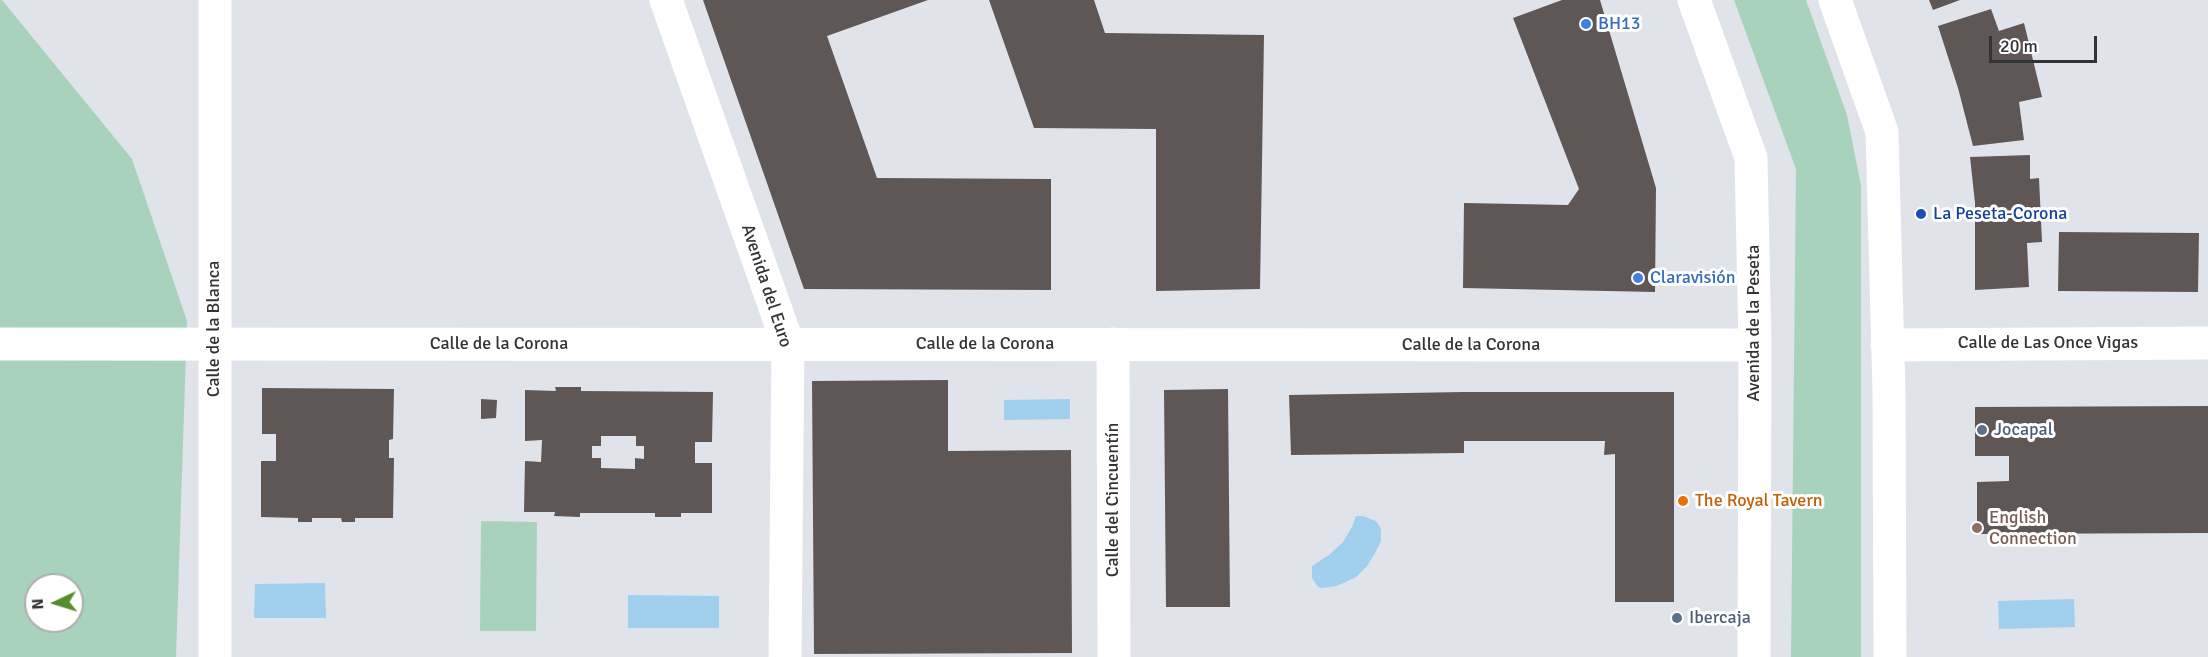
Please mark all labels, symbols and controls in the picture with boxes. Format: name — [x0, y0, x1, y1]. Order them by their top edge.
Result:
place label: BH13 — [1598, 13, 1640, 35]
marker: BH13 — [1579, 17, 1593, 31]
scale bar — [1992, 24, 2100, 62]
text: 20 m — [2000, 35, 2038, 57]
place label: La Peseta-Corona — [1933, 203, 2067, 225]
marker: La Peseta-Corona — [1914, 207, 1928, 221]
street label: Avenida del Euro — [736, 222, 796, 350]
street label: Avenida de la Peseta — [1743, 245, 1765, 401]
street label: Calle de la Blanca — [203, 261, 225, 397]
place label: Claravisión — [1650, 267, 1735, 289]
marker: Claravisión — [1631, 271, 1645, 285]
street label: Calle de Las Once Vigas — [1958, 332, 2138, 354]
street label: Calle de la Corona — [430, 333, 568, 355]
street label: Calle de la Corona — [916, 333, 1054, 355]
street label: Calle de la Corona — [1402, 334, 1540, 356]
place label: Jocapal — [1994, 419, 2053, 441]
street label: Calle del Cincuentín — [1102, 423, 1124, 577]
marker: Jocapal — [1975, 423, 1989, 437]
place label: The Royal Tavern — [1695, 490, 1823, 512]
marker: The Royal Tavern — [1676, 494, 1690, 508]
place label: English Connection — [1989, 507, 2077, 550]
marker: English Connection — [1970, 521, 1984, 535]
north arrow — [24, 573, 84, 633]
text: N — [28, 598, 48, 610]
place label: Ibercaja — [1689, 607, 1751, 629]
marker: Ibercaja — [1670, 611, 1684, 625]

